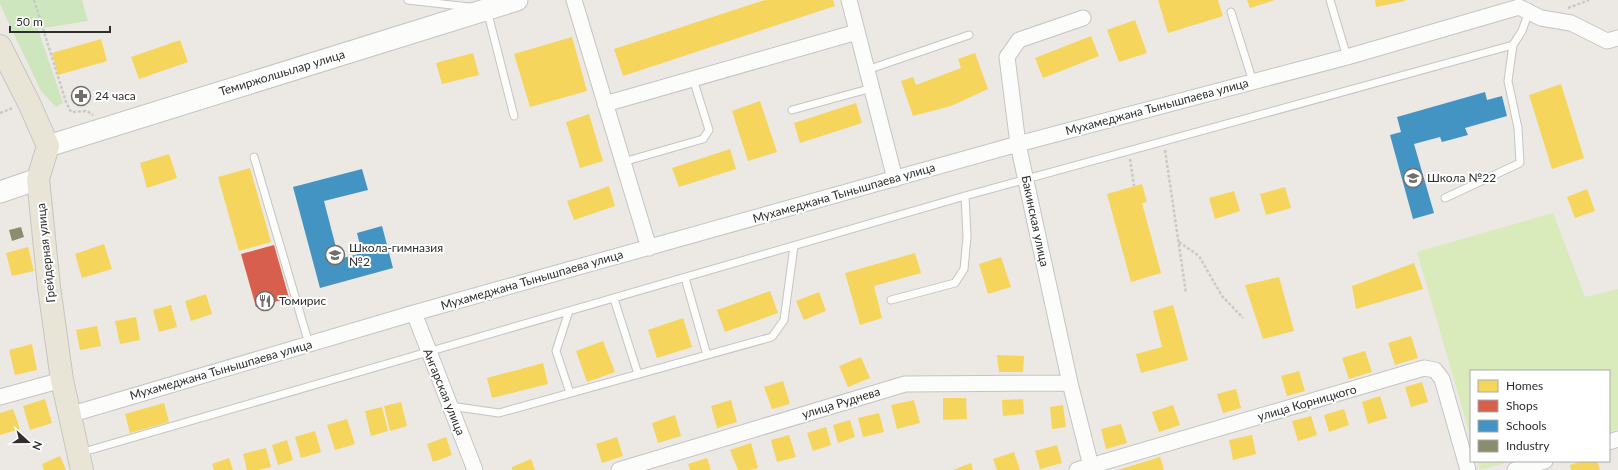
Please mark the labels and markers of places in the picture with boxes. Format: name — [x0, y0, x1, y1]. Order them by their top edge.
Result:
pharmacy icon: 24 часа — [70, 85, 92, 107]
place label: 24 часа — [95, 88, 136, 103]
school or university icon: Школа №22 — [1402, 167, 1424, 189]
place label: Школа №22 — [1427, 170, 1496, 185]
place label: Школа-гимназия №2 — [349, 240, 443, 269]
school or university icon: Школа-гимназия №2 — [324, 244, 346, 266]
restaurant icon: Томирис — [254, 290, 276, 312]
place label: Томирис — [279, 293, 326, 308]

